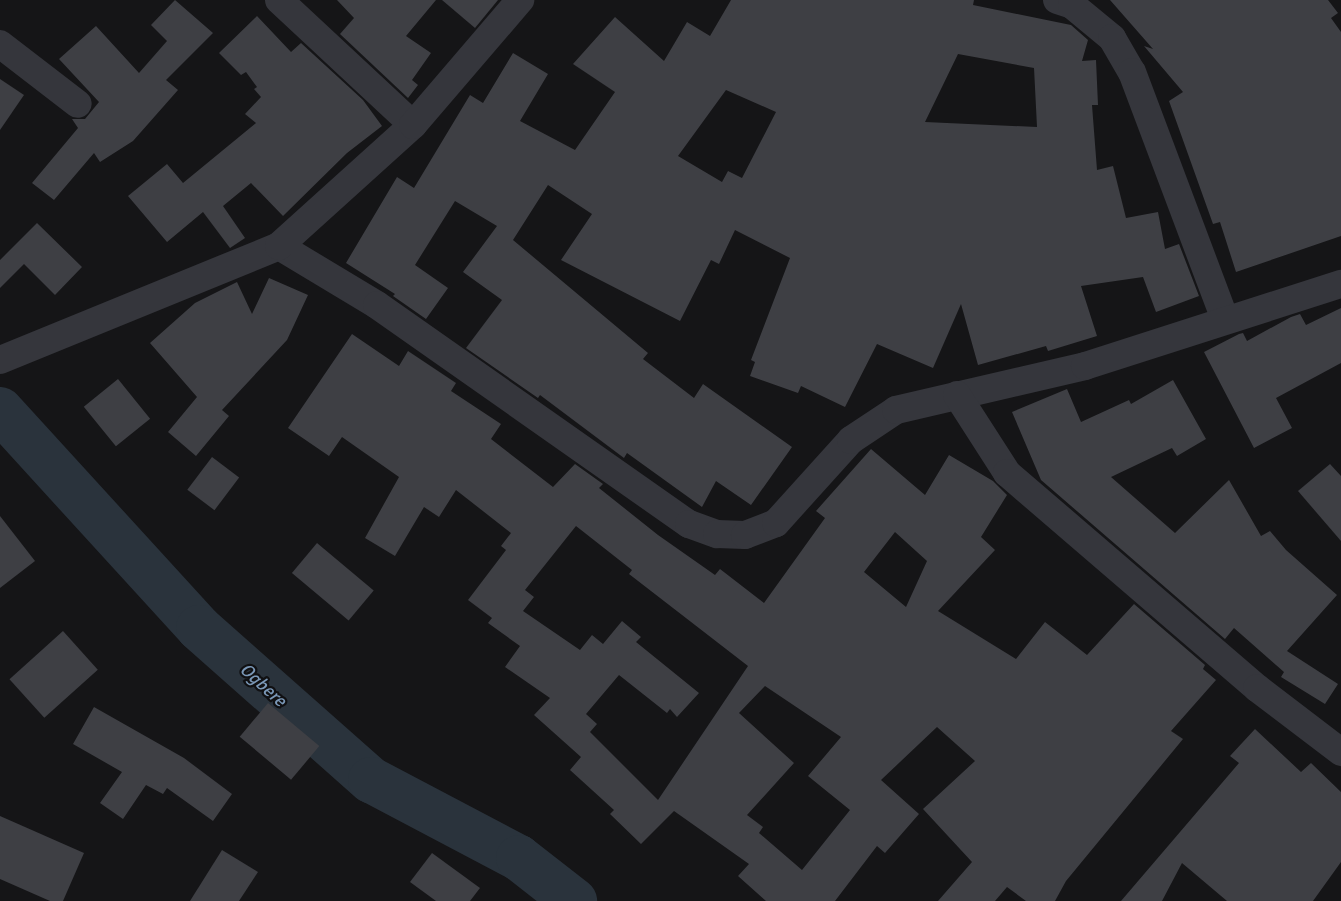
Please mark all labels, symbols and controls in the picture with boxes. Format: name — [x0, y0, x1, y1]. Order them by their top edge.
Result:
water label: Ogbere — [235, 659, 291, 711]

